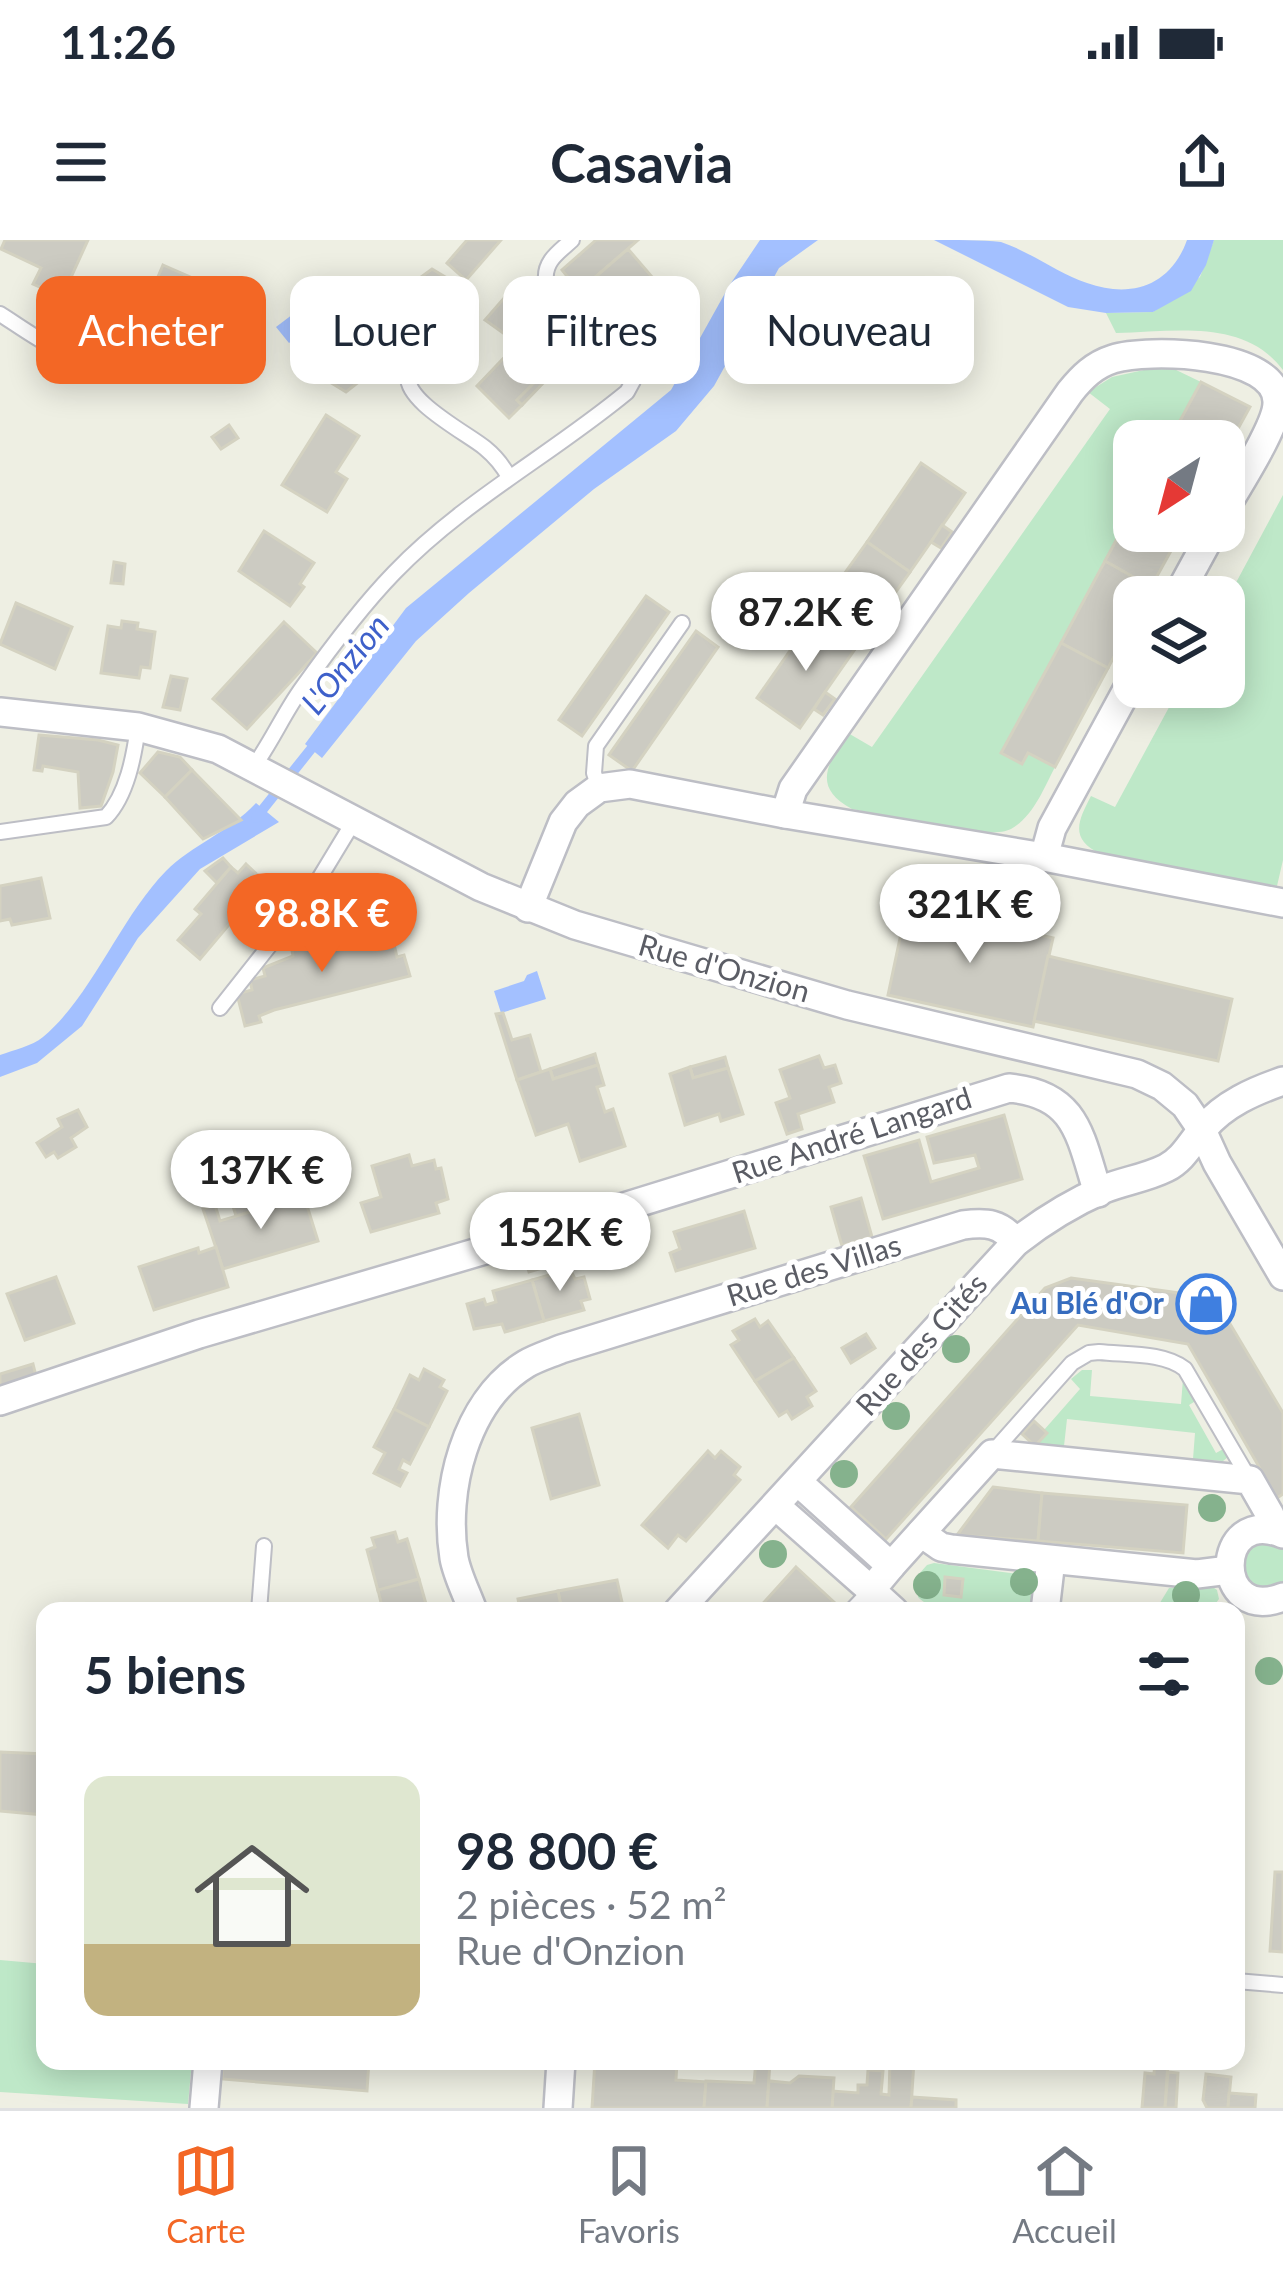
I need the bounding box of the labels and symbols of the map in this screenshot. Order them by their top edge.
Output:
north arrow [1113,420,1245,552]
pin: 87.2K € [695,572,917,674]
water label: L'Onzion [292,605,397,721]
pin: 321K € [872,864,1068,966]
pin: 98.8K € [211,873,433,975]
street label: Rue d'Onzion [635,925,814,1009]
street label: Rue André Langard [727,1078,976,1190]
pin: 137K € [163,1130,359,1232]
pin: 152K € [462,1192,658,1294]
street label: Rue des Villas [722,1226,905,1313]
street label: Rue des Cités [847,1265,994,1422]
shop icon: Au Blé d'Or [1175,1273,1237,1335]
place label: Au Blé d'Or [1009,1284,1165,1320]

